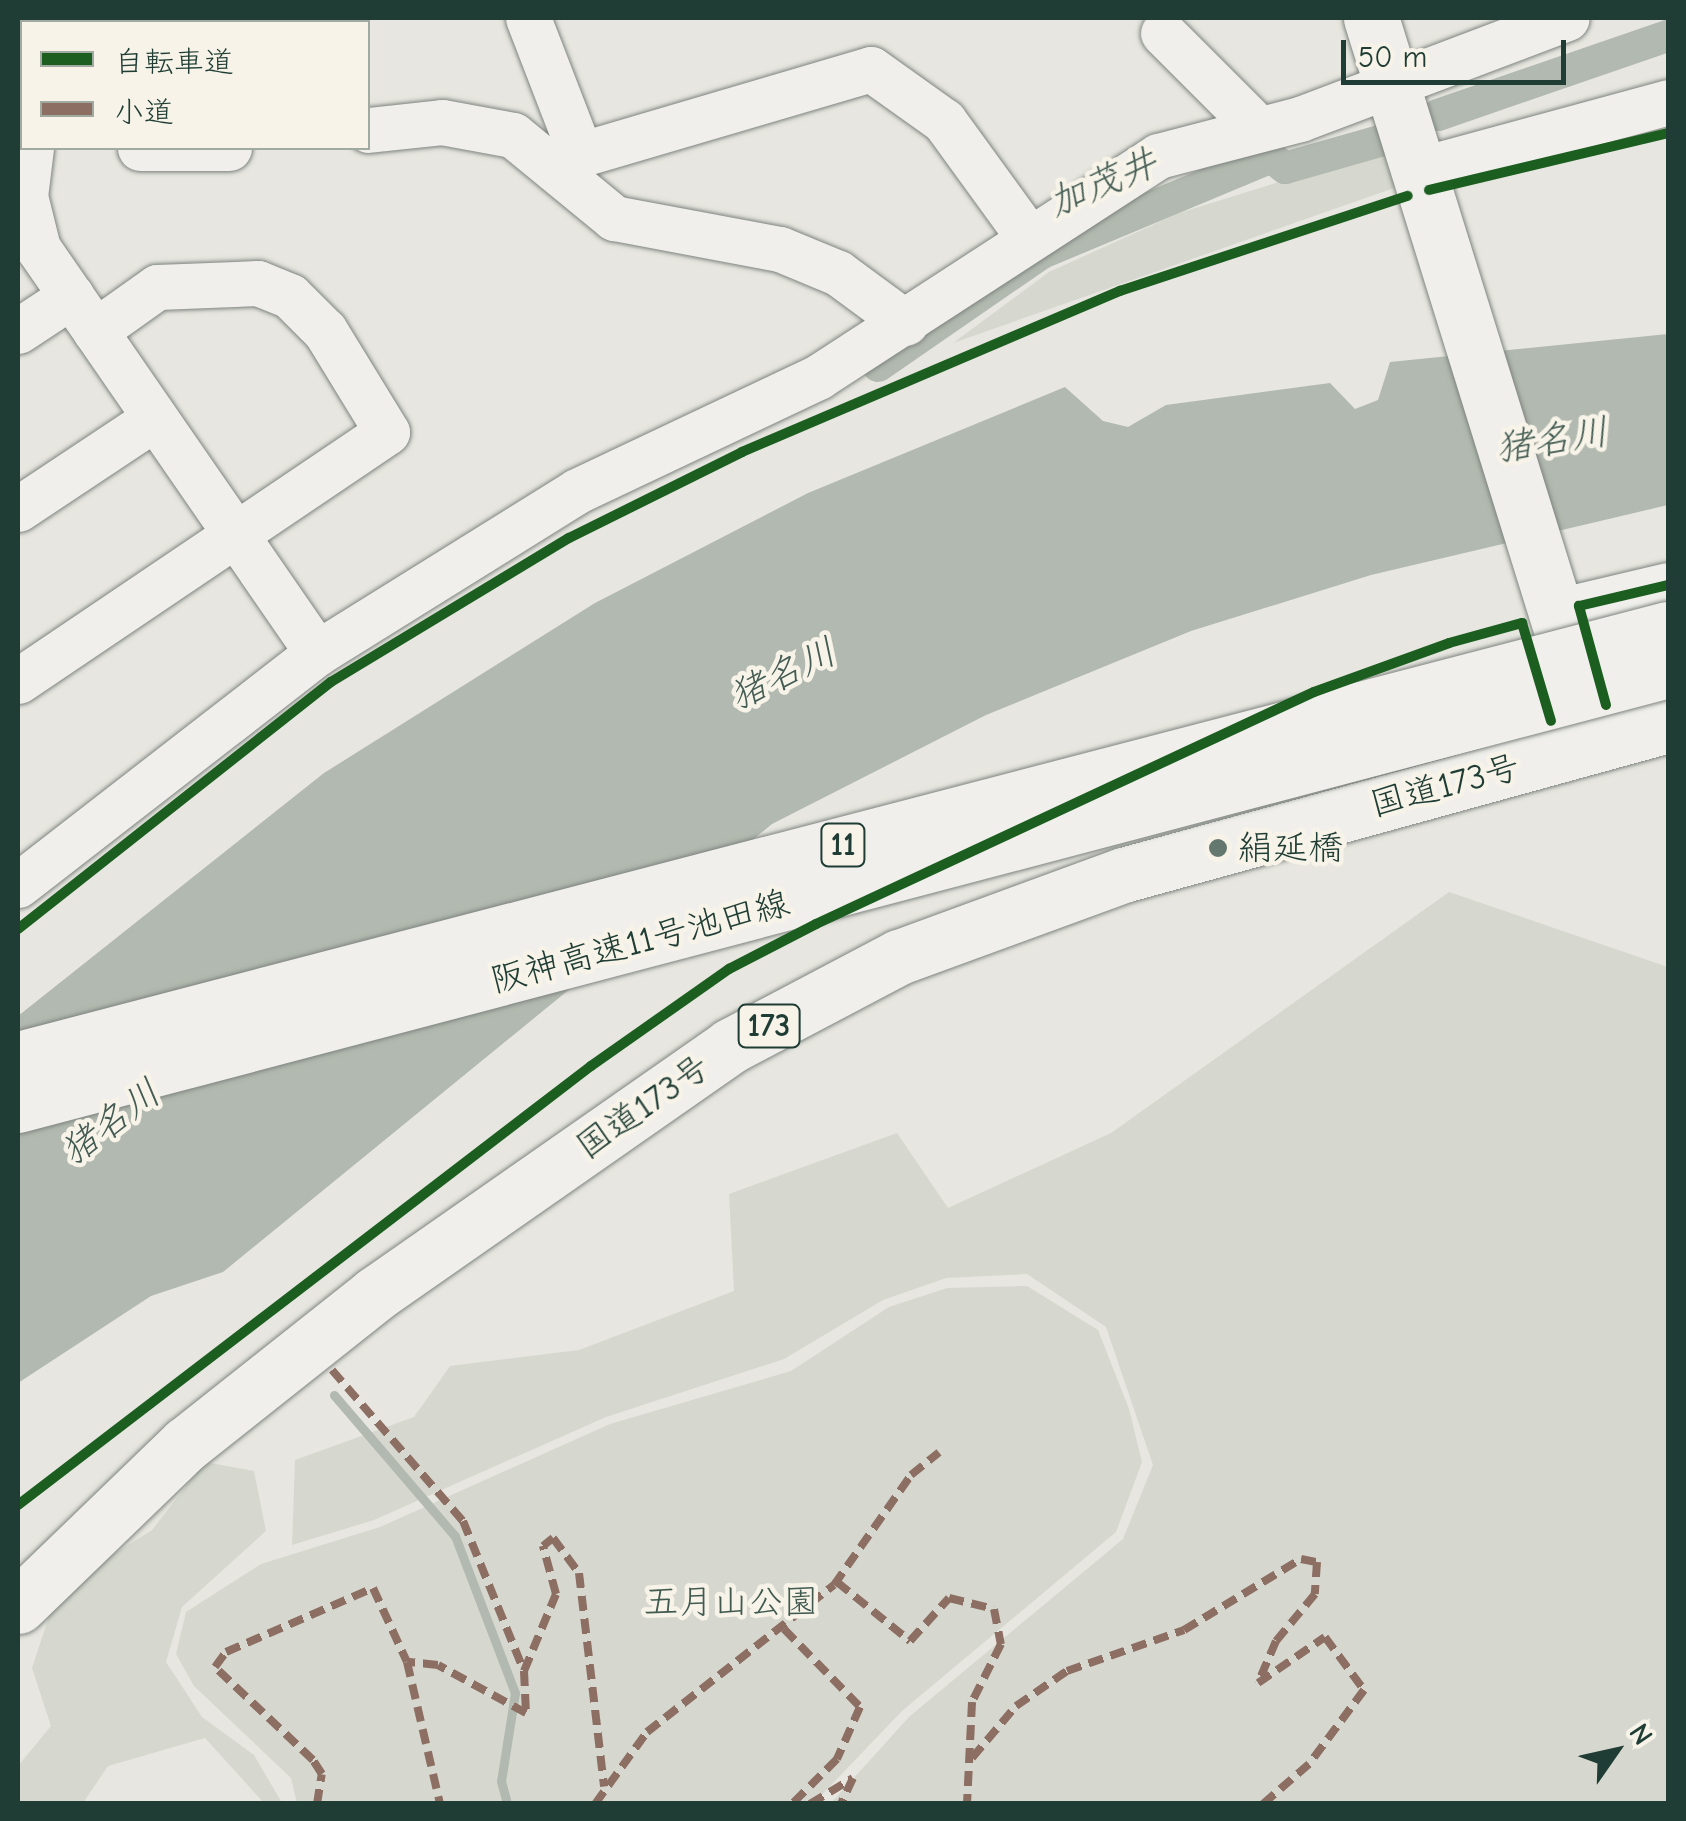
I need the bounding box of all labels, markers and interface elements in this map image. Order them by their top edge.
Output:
legend [20,20,370,150]
scale bar [1346,20,1571,82]
text: 50 m [1358,40,1427,75]
text: 自転車道 [114,45,234,80]
text: 小道 [114,95,174,130]
water label: 加茂井 [1042,141,1164,227]
water label: 猪名川 [1492,410,1612,472]
water label: 猪名川 [722,630,844,720]
street label: 国道173号 [1366,746,1524,826]
road number: 11 [818,818,868,872]
place label: 絹延橋 [1238,827,1343,869]
marker: 絹延橋 [1207,837,1229,859]
street label: 阪神高速11号池田線 [486,882,794,1002]
road number: 173 [736,999,802,1053]
street label: 国道173号 [568,1046,718,1168]
water label: 猪名川 [52,1070,170,1176]
park label: 五月山公園 [644,1581,818,1623]
north arrow [1566,1701,1666,1801]
text: N [1622,1718,1659,1751]

